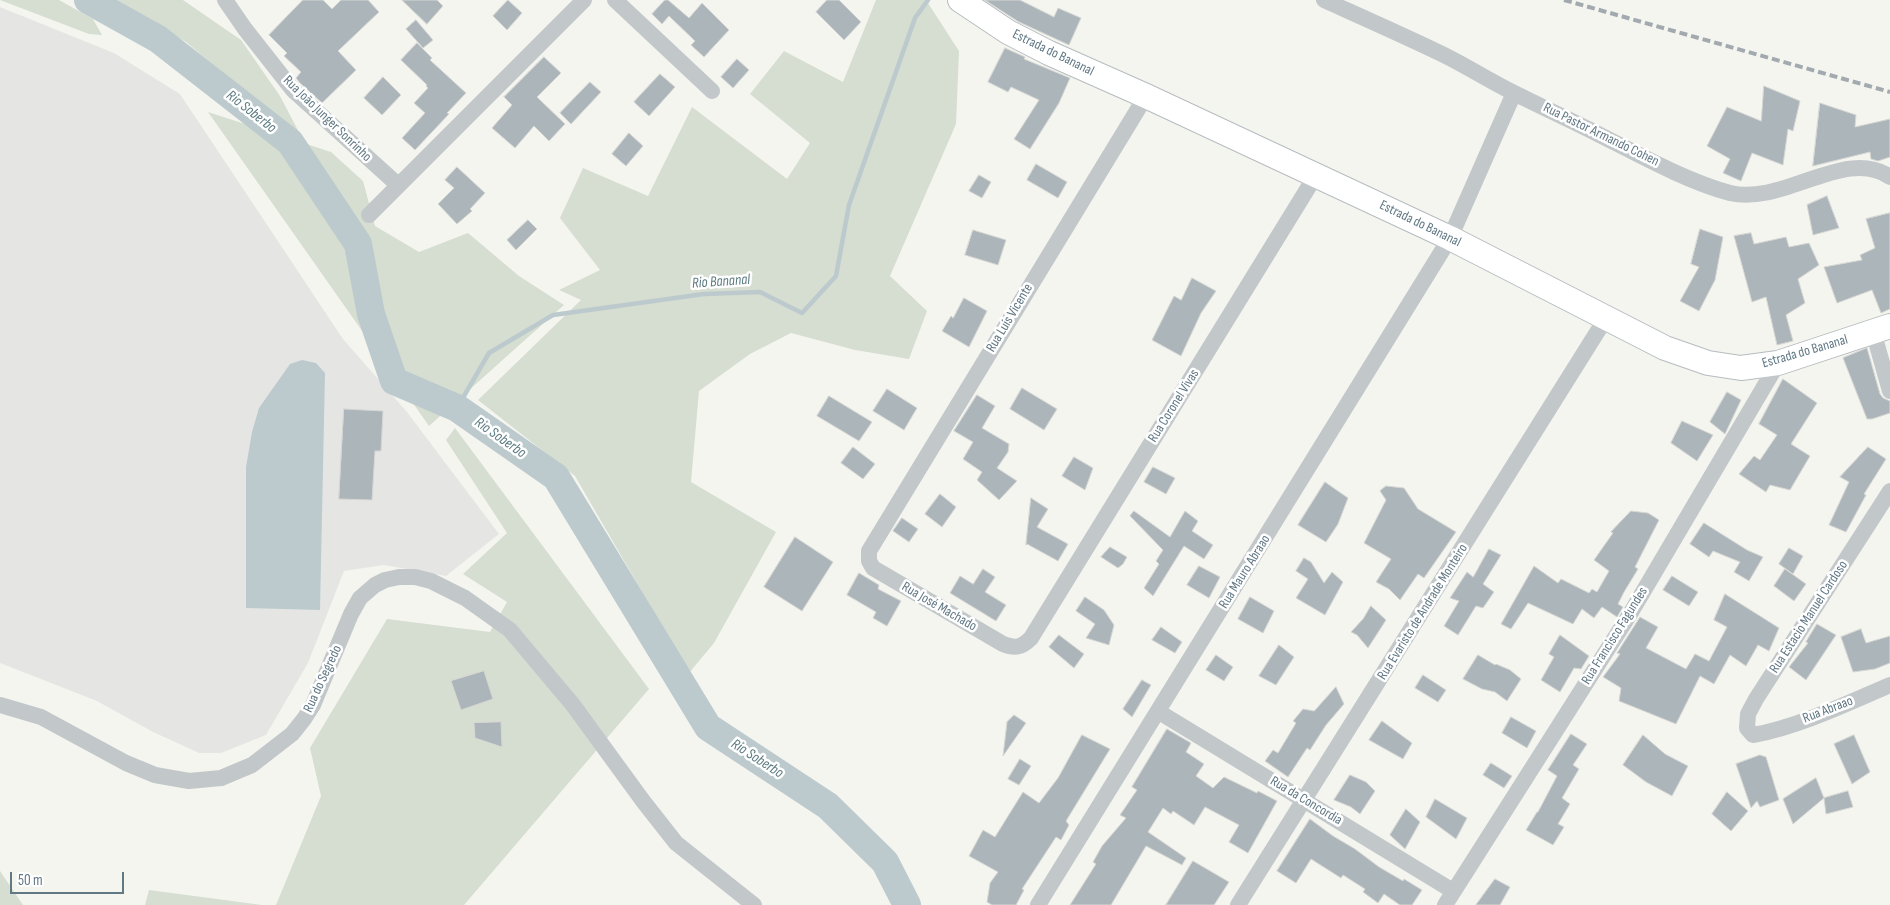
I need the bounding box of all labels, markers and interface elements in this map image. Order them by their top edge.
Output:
street label: Estrada do Bananal [1009,26,1097,80]
street label: Rua João Junger Sonrinho [279,73,375,165]
water label: Rio Soberbo [222,87,280,137]
street label: Rua Pastor Armando Cohen [1540,100,1662,170]
street label: Estrada do Bananal [1376,197,1464,251]
water label: Rio Bananal [691,271,751,293]
street label: Rua Luís Vicente [983,281,1037,355]
street label: Estrada do Bananal [1760,332,1850,372]
street label: Rua Coronel Vivas [1145,366,1203,446]
water label: Rio Soberbo [471,414,529,462]
street label: Rua Mauro Abraao [1216,532,1274,612]
street label: Rua Evaristo de Andrade Monteiro [1374,541,1472,683]
street label: Rua Estacio Manuel Cardoso [1766,558,1852,676]
street label: Rua José Machado [898,579,980,635]
street label: Rua Francisco Fagundes [1578,584,1652,688]
street label: Rua do Segredo [300,643,346,715]
street label: Rua Abraao [1801,693,1855,727]
water label: Rio Soberbo [728,735,786,783]
street label: Rua da Concordia [1267,773,1345,829]
scale bar [12,862,126,894]
text: 50 m [18,871,43,890]

